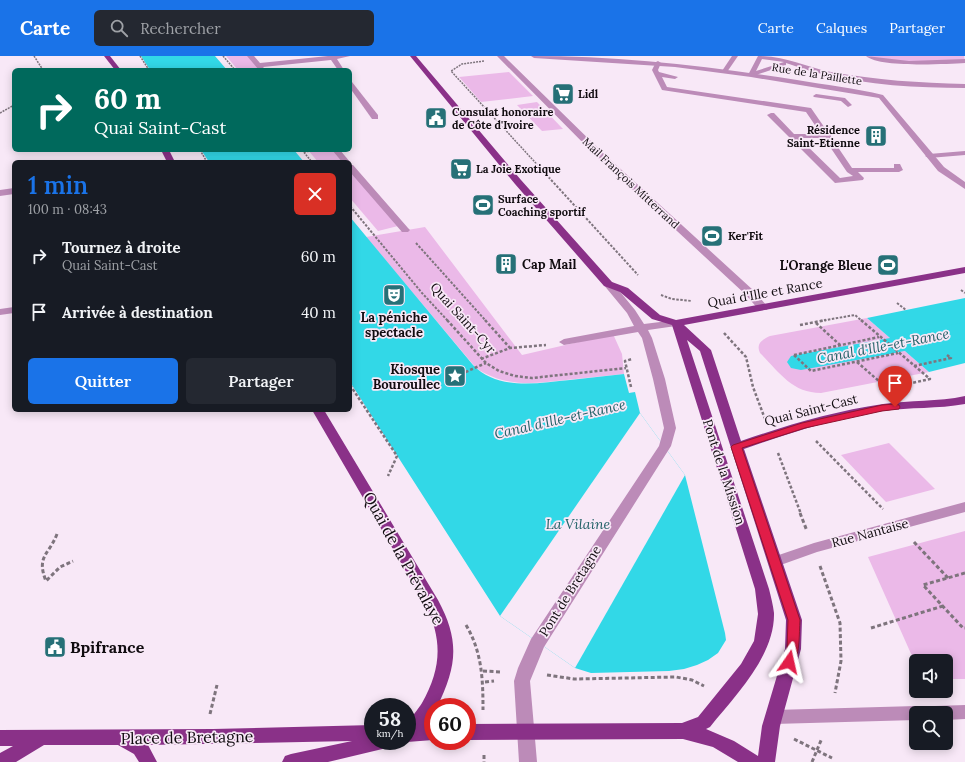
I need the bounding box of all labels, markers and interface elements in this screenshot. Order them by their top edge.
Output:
search box [94,10,374,46]
text: Carte [20,16,70,40]
icon: search [108,17,130,39]
text: Rechercher [140,19,221,38]
text: Carte [758,19,794,37]
text: Calques [816,19,867,37]
text: Partager [889,19,945,37]
street label: Rue de la Paillette [771,60,863,88]
text: 60 m [94,81,161,117]
supermarket icon: Lidl [550,81,576,107]
icon: right [28,84,80,136]
place label: Lidl [578,87,599,101]
public building icon: Consulat honoraire de Côte d'Ivoire [423,105,449,131]
place label: Consulat honoraire de Côte d'Ivoire [452,105,554,132]
text: Quai Saint-Cast [94,116,226,139]
place label: Résidence Saint-Etienne [787,123,860,150]
building icon: Résidence Saint-Etienne [863,123,889,149]
street label: Mail François Mitterrand [580,134,683,232]
supermarket icon: La Joie Exotique [448,156,474,182]
place label: La Joie Exotique [476,162,561,176]
text: 1 min [28,170,88,201]
button: close [294,173,336,215]
sports icon: Surface Coaching sportif [470,192,496,218]
place label: Surface Coaching sportif [498,192,586,219]
text: 100 m · 08:43 [28,201,107,218]
sports icon: Ker'Fit [699,223,725,249]
place label: Ker'Fit [728,229,764,243]
text: Tournez à droite [62,238,181,257]
icon: right [28,245,50,267]
text: 60 m [301,247,336,266]
building icon: Cap Mail [493,251,519,277]
sports icon: L'Orange Bleue [875,252,901,278]
place label: Cap Mail [522,256,577,273]
text: Quai Saint-Cast [62,257,158,274]
place label: L'Orange Bleue [779,257,872,274]
street label: Quai d'Ille et Rance [706,275,824,311]
street label: Quai Saint-Cyr [426,279,500,358]
theatre icon: La péniche spectacle [381,282,407,308]
icon: arrive [28,301,50,323]
text: Arrivée à destination [62,303,213,322]
text: 40 m [301,303,336,322]
place label: La péniche spectacle [360,309,428,341]
water label: Canal d'Ille-et-Rance [815,324,951,368]
button: Quitter [28,358,178,404]
button: Partager [186,358,336,404]
place label: Kiosque Bouroullec [373,361,440,393]
place icon: Kiosque Bouroullec [442,363,468,389]
pin [878,366,912,407]
icon: arrive [884,372,906,394]
street label: Quai Saint-Cast [763,390,859,430]
water label: Canal d'Ille-et-Rance [493,395,628,443]
street label: Pont de la Mission [699,417,749,527]
street label: Quai de la Prévalaye [359,488,449,628]
water label: La Vilaine [546,515,611,533]
street label: Rue Nantaise [830,515,910,551]
street label: Pont de Bretagne [535,542,605,640]
public building icon: Bpifrance [42,634,68,660]
place label: Bpifrance [70,637,145,657]
position arrow [768,641,810,683]
map controls [909,654,953,750]
button: sound [909,654,953,698]
speed limit sign: 60 [424,698,476,750]
text: 58 [379,706,401,731]
button: search [909,706,953,750]
street label: Place de Bretagne [120,726,254,748]
text: km/h [376,727,404,740]

